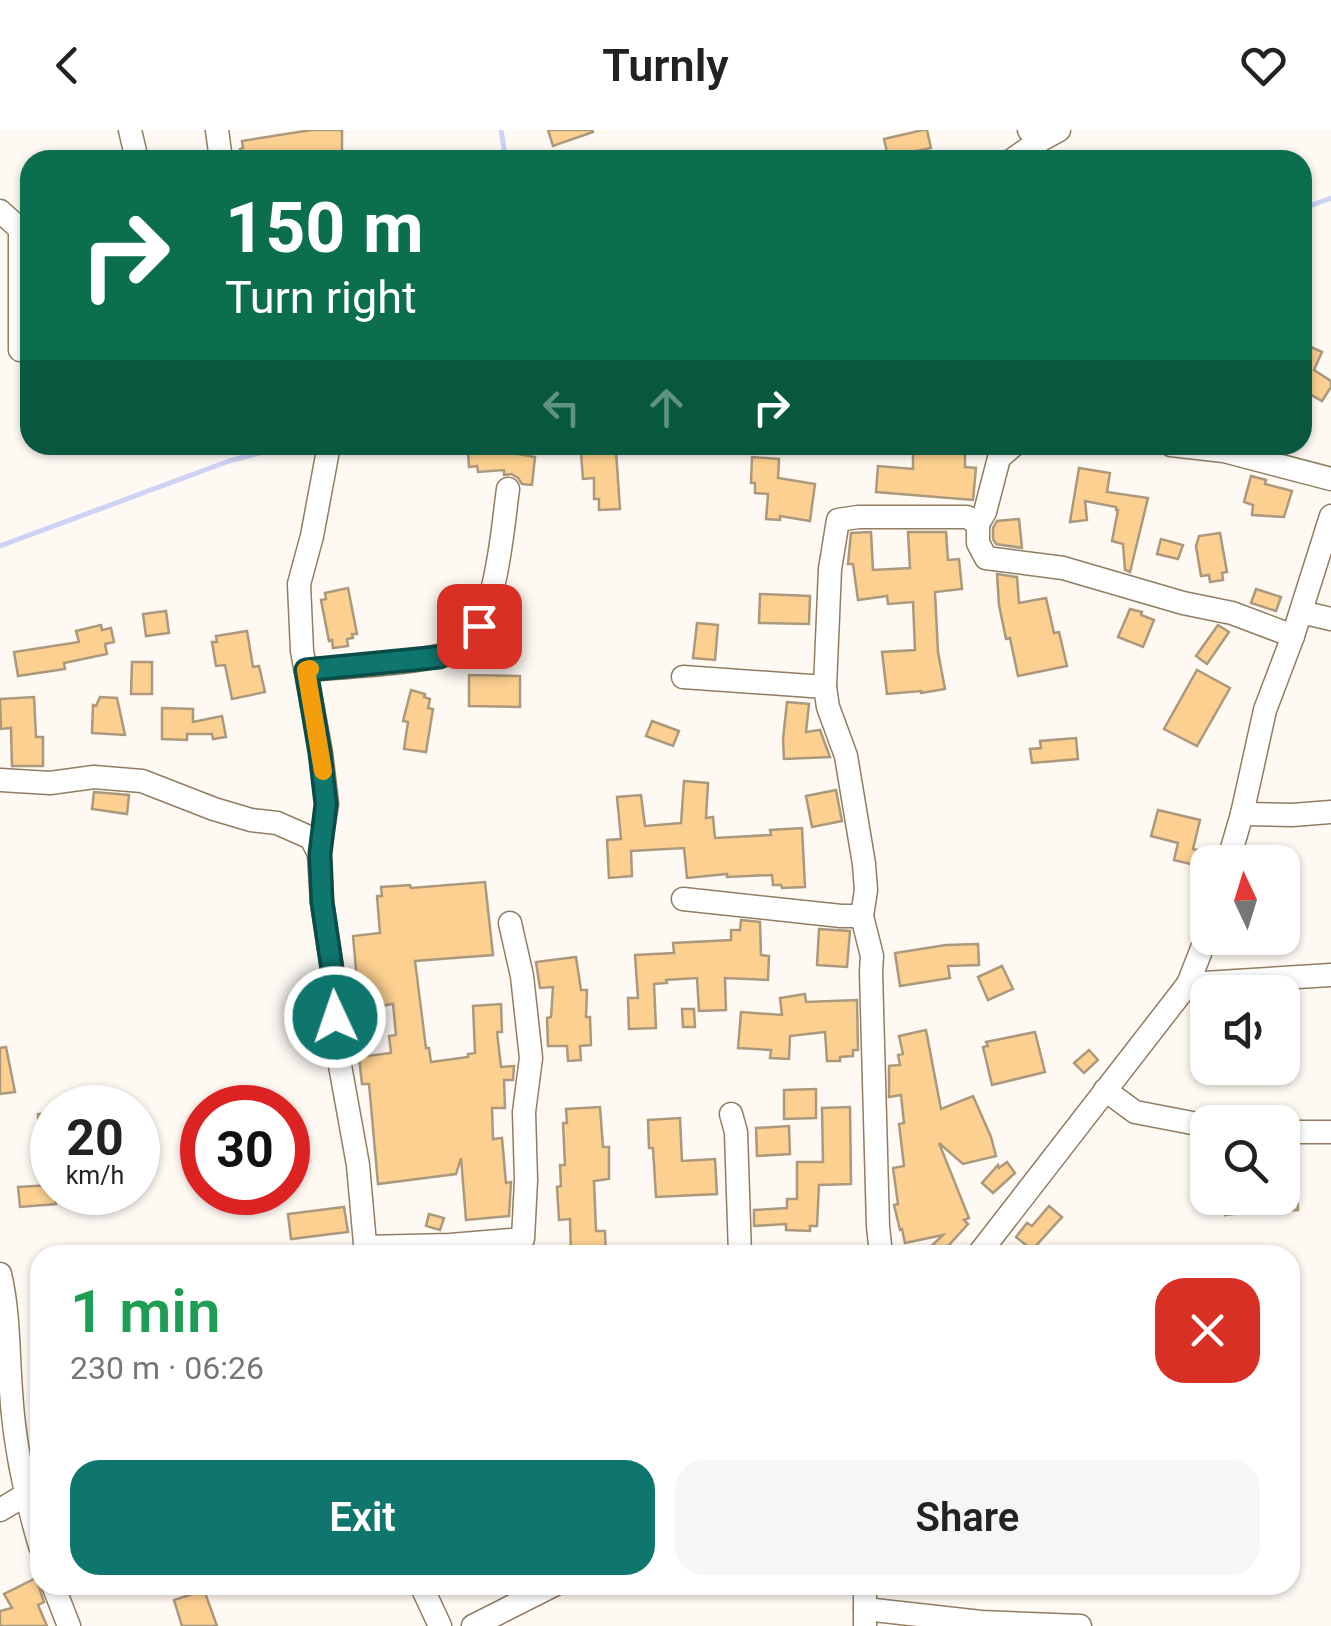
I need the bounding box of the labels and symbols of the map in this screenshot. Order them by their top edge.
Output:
pin [437,584,522,669]
north arrow [1190,845,1300,955]
position arrow [283,965,387,1069]
speed limit sign: 30 [180,1085,310,1215]

